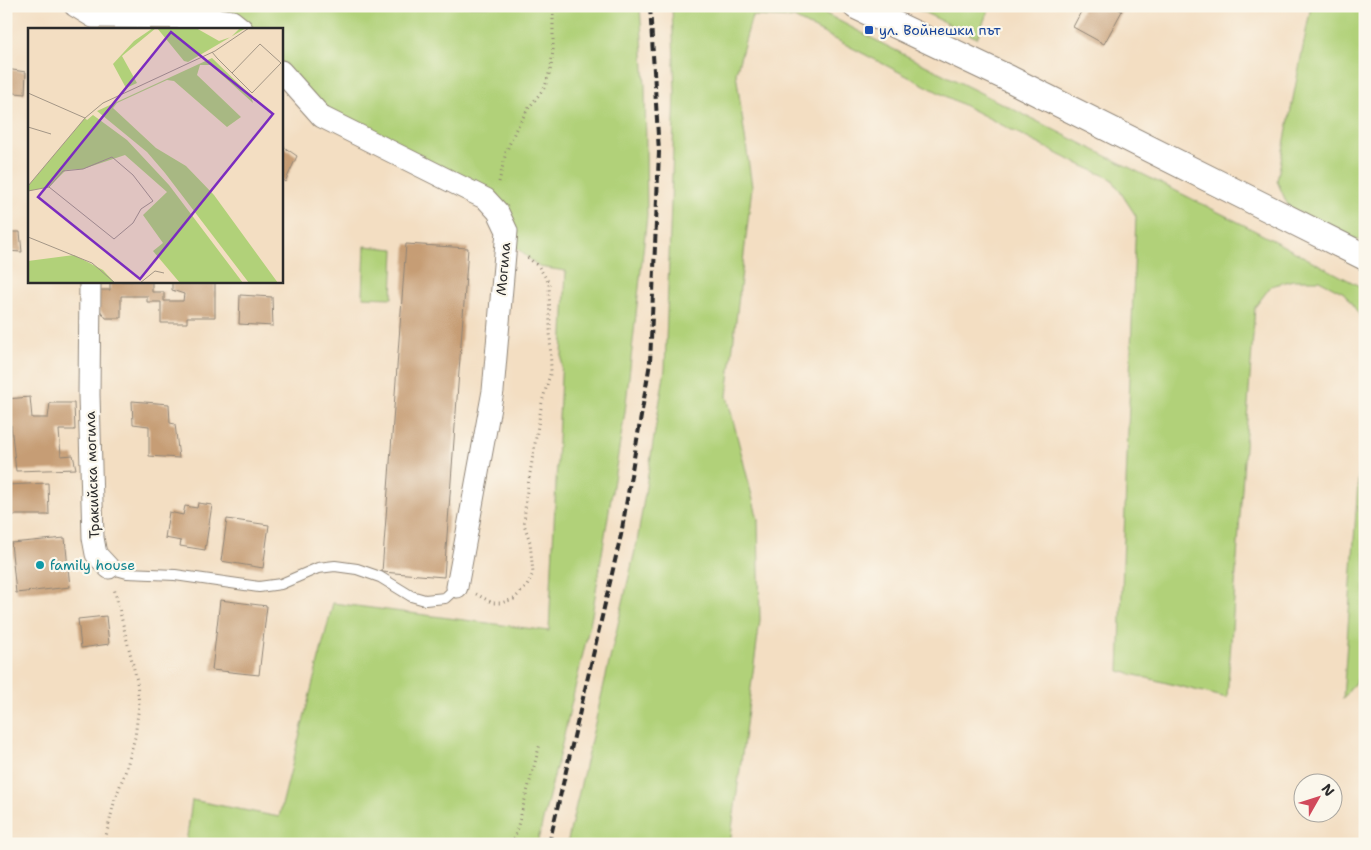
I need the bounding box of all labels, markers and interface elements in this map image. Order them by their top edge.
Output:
place label: ул. Войнешки път [879,21,1001,39]
marker: ул. Войнешки път [863,24,875,36]
inset map [28,28,282,282]
street label: Могила [492,241,514,296]
street label: Тракийска могила [81,411,103,539]
place label: family house [50,556,135,574]
marker: family house [34,559,46,571]
north arrow [1294,772,1344,822]
text: N [1318,780,1339,800]

